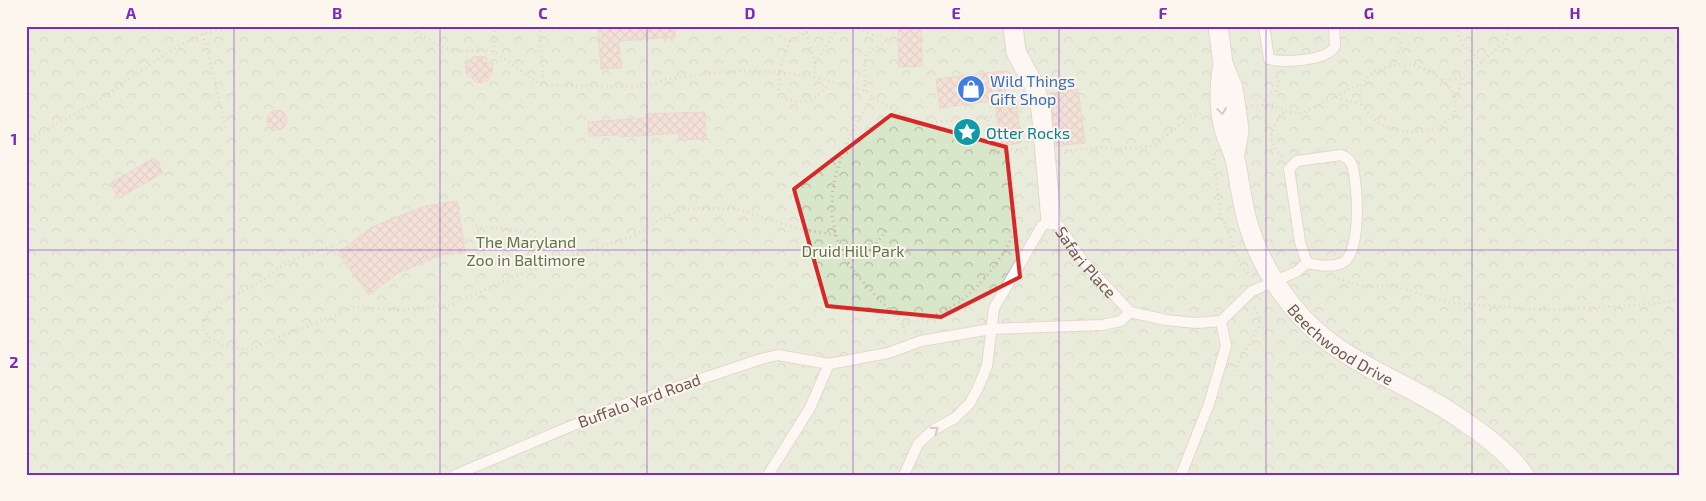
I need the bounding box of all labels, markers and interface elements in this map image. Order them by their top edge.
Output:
text: A [126,3,137,22]
text: B [332,3,342,22]
text: C [538,3,548,22]
text: D [745,3,756,22]
text: E [951,3,961,22]
text: F [1159,3,1168,22]
text: G [1364,3,1374,22]
text: H [1569,3,1581,22]
place label: Wild Things Gift Shop [990,71,1075,108]
shop icon: Wild Things Gift Shop [956,74,986,104]
one-way arrow [1216,106,1226,115]
place icon: Otter Rocks [952,117,982,147]
place label: Otter Rocks [986,123,1070,142]
text: 1 [11,129,17,148]
street label: Safari Place [1053,222,1121,301]
park label: The Maryland Zoo in Baltimore [467,232,585,269]
park label: Druid Hill Park [802,241,904,260]
street label: Beechwood Drive [1284,299,1397,388]
text: 2 [9,352,19,371]
street label: Buffalo Yard Road [575,369,703,431]
one-way arrow [929,427,938,436]

